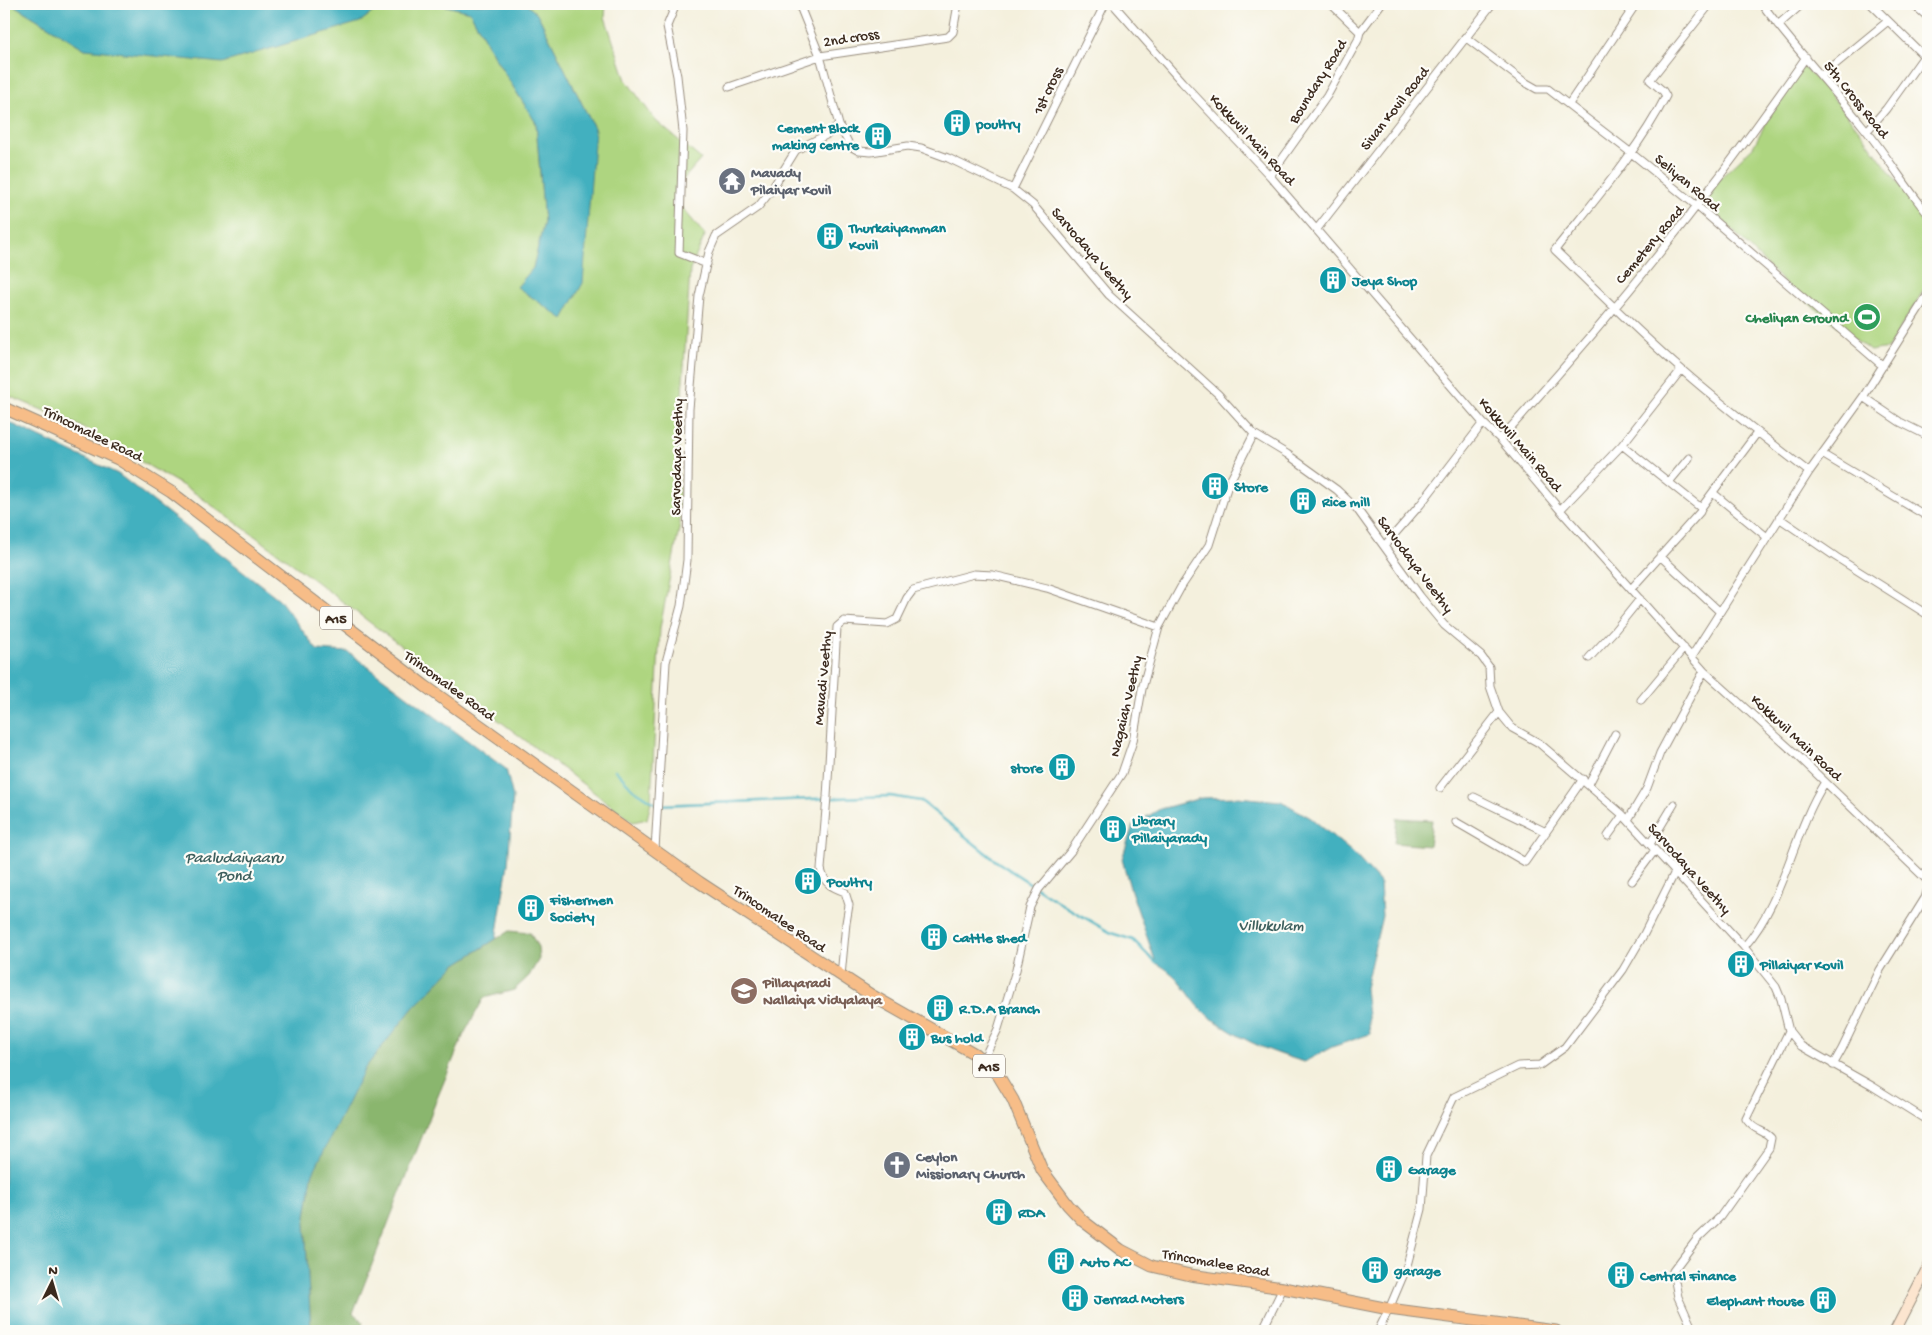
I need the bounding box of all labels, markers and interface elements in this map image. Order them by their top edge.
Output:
street label: 2nd cross [822,26,881,52]
street label: Boundary Road [1285,36,1352,128]
street label: 5th Cross Road [1819,58,1893,143]
street label: Sivan Kovil Road [1357,63,1435,155]
street label: 1st cross [1029,64,1068,118]
street label: Kokkuvil Main Road [1205,91,1299,191]
building icon: poultry [942,108,972,138]
place label: poultry [975,116,1021,134]
place label: Cement Block making centre [772,120,861,155]
building icon: Cement Block making centre [863,121,893,151]
street label: Seliyan Road [1650,151,1724,217]
place label: Mavady Pilaiyar Kovil [750,165,832,200]
temple icon: Mavady Pilaiyar Kovil [717,166,747,196]
street label: Cemetery Road [1612,201,1689,288]
street label: Sarvodaya Veethy [1046,204,1137,305]
place label: Thurkaiyamman Kovil [848,220,947,255]
building icon: Thurkaiyamman Kovil [815,221,845,251]
building icon: Jeya Shop [1318,265,1348,295]
place label: Jeya Shop [1351,273,1418,291]
sports icon: Cheliyan Ground [1852,302,1882,332]
place label: Cheliyan Ground [1745,310,1850,328]
street label: Kokkuvil Main Road [1474,395,1566,497]
street label: Sarvodaya Veethy [668,398,688,516]
street label: Trincomalee Road [39,403,146,467]
building icon: Store [1200,471,1230,501]
place label: Store [1234,479,1269,497]
building icon: Rice mill [1288,486,1318,516]
place label: Rice mill [1321,494,1371,512]
street label: Sarvodaya Veethy [1372,513,1457,618]
road number: A15 [320,606,352,630]
street label: Mavadi Veethy [811,630,837,726]
street label: Trincomalee Road [399,647,499,726]
street label: Nagaiah Veethy [1107,653,1148,759]
street label: Kokkuvil Main Road [1746,691,1846,786]
building icon: store [1047,752,1077,782]
place label: store [1011,760,1044,778]
place label: Library Pillaiyarady [1131,813,1208,848]
building icon: Library Pillaiyarady [1098,814,1128,844]
street label: Sarvodaya Veethy [1643,820,1735,919]
water label: Paaludaiyaaru Pond [185,850,285,887]
building icon: Poultry [793,866,823,896]
place label: Poultry [826,874,873,892]
street label: Trincomalee Road [728,881,830,958]
place label: Fishermen Society [549,892,614,927]
building icon: Fishermen Society [516,893,546,923]
water label: Villukulam [1238,918,1304,937]
building icon: Cattle shed [919,922,949,952]
place label: Cattle shed [952,930,1029,948]
building icon: Pillaiyar Kovil [1726,949,1756,979]
place label: Pillaiyar Kovil [1759,957,1844,975]
place label: Pillayaradi Nallaiya Vidyalaya [762,975,883,1010]
school or university icon: Pillayaradi Nallaiya Vidyalaya [729,976,759,1006]
building icon: R.D.A Branch [925,993,955,1023]
place label: R.D.A Branch [958,1001,1040,1019]
building icon: Bus hold [897,1022,927,1052]
place label: Bus hold [930,1030,985,1048]
road number: A15 [973,1054,1005,1078]
place label: Ceylon Missionary Church [915,1149,1025,1184]
church icon: Ceylon Missionary Church [882,1150,912,1180]
building icon: Garage [1374,1154,1404,1184]
place label: Garage [1408,1162,1457,1180]
building icon: RDA [984,1197,1014,1227]
place label: RDA [1017,1205,1046,1223]
building icon: Auto AC [1046,1246,1076,1276]
street label: Trincomalee Road [1160,1246,1272,1282]
place label: Auto AC [1079,1254,1132,1272]
building icon: garage [1360,1255,1390,1285]
north arrow [28,1258,78,1308]
building icon: Central Finance [1606,1260,1636,1290]
text: N [48,1263,58,1280]
place label: garage [1393,1263,1442,1281]
place label: Central Finance [1639,1268,1737,1286]
building icon: Jerrad Moters [1060,1283,1090,1313]
building icon: Elephant House [1808,1285,1838,1315]
place label: Jerrad Moters [1093,1291,1185,1309]
place label: Elephant House [1706,1293,1805,1311]

